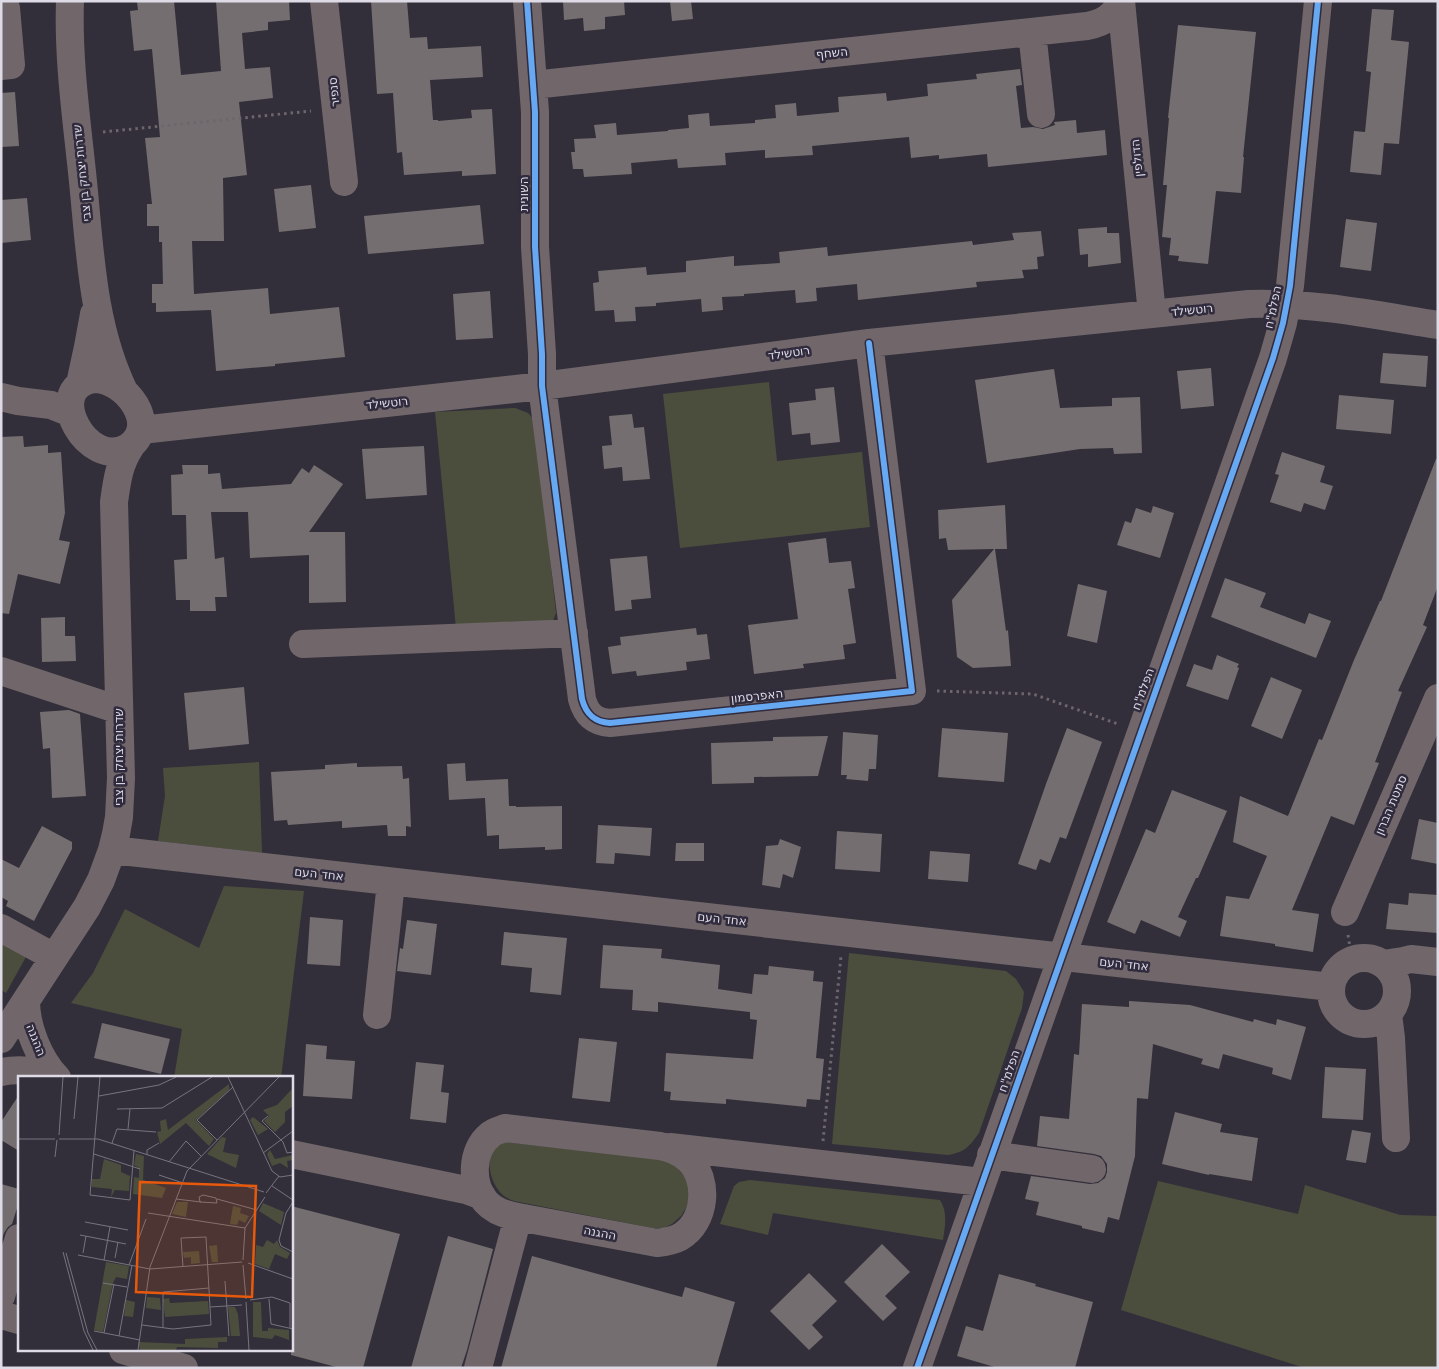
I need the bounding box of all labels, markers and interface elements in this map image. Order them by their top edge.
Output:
street label: השחף [815,44,849,62]
street label: סנפיר [325,76,343,107]
street label: שדרות יצחק בן צבי [70,124,94,222]
street label: הדולפין [1128,138,1146,178]
street label: השונית [517,177,531,212]
street label: הפלמ"ח [1262,284,1284,330]
street label: רוטשילד [1170,301,1214,319]
street label: רוטשילד [767,343,811,363]
street label: רוטשילד [365,394,409,412]
street label: הפלמ"ח [1129,666,1157,712]
street label: האפרסמון [730,686,784,706]
street label: שדרות יצחק בן צבי [112,708,126,806]
street label: סמטת הברון [1372,773,1410,837]
street label: אחד העם [294,864,344,884]
street label: אחד העם [697,909,747,929]
street label: אחד העם [1099,954,1149,974]
street label: ההגנה [23,1022,49,1058]
street label: הפלמ"ח [995,1048,1023,1094]
inset map [18,1076,292,1352]
street label: ההגנה [582,1223,618,1243]

